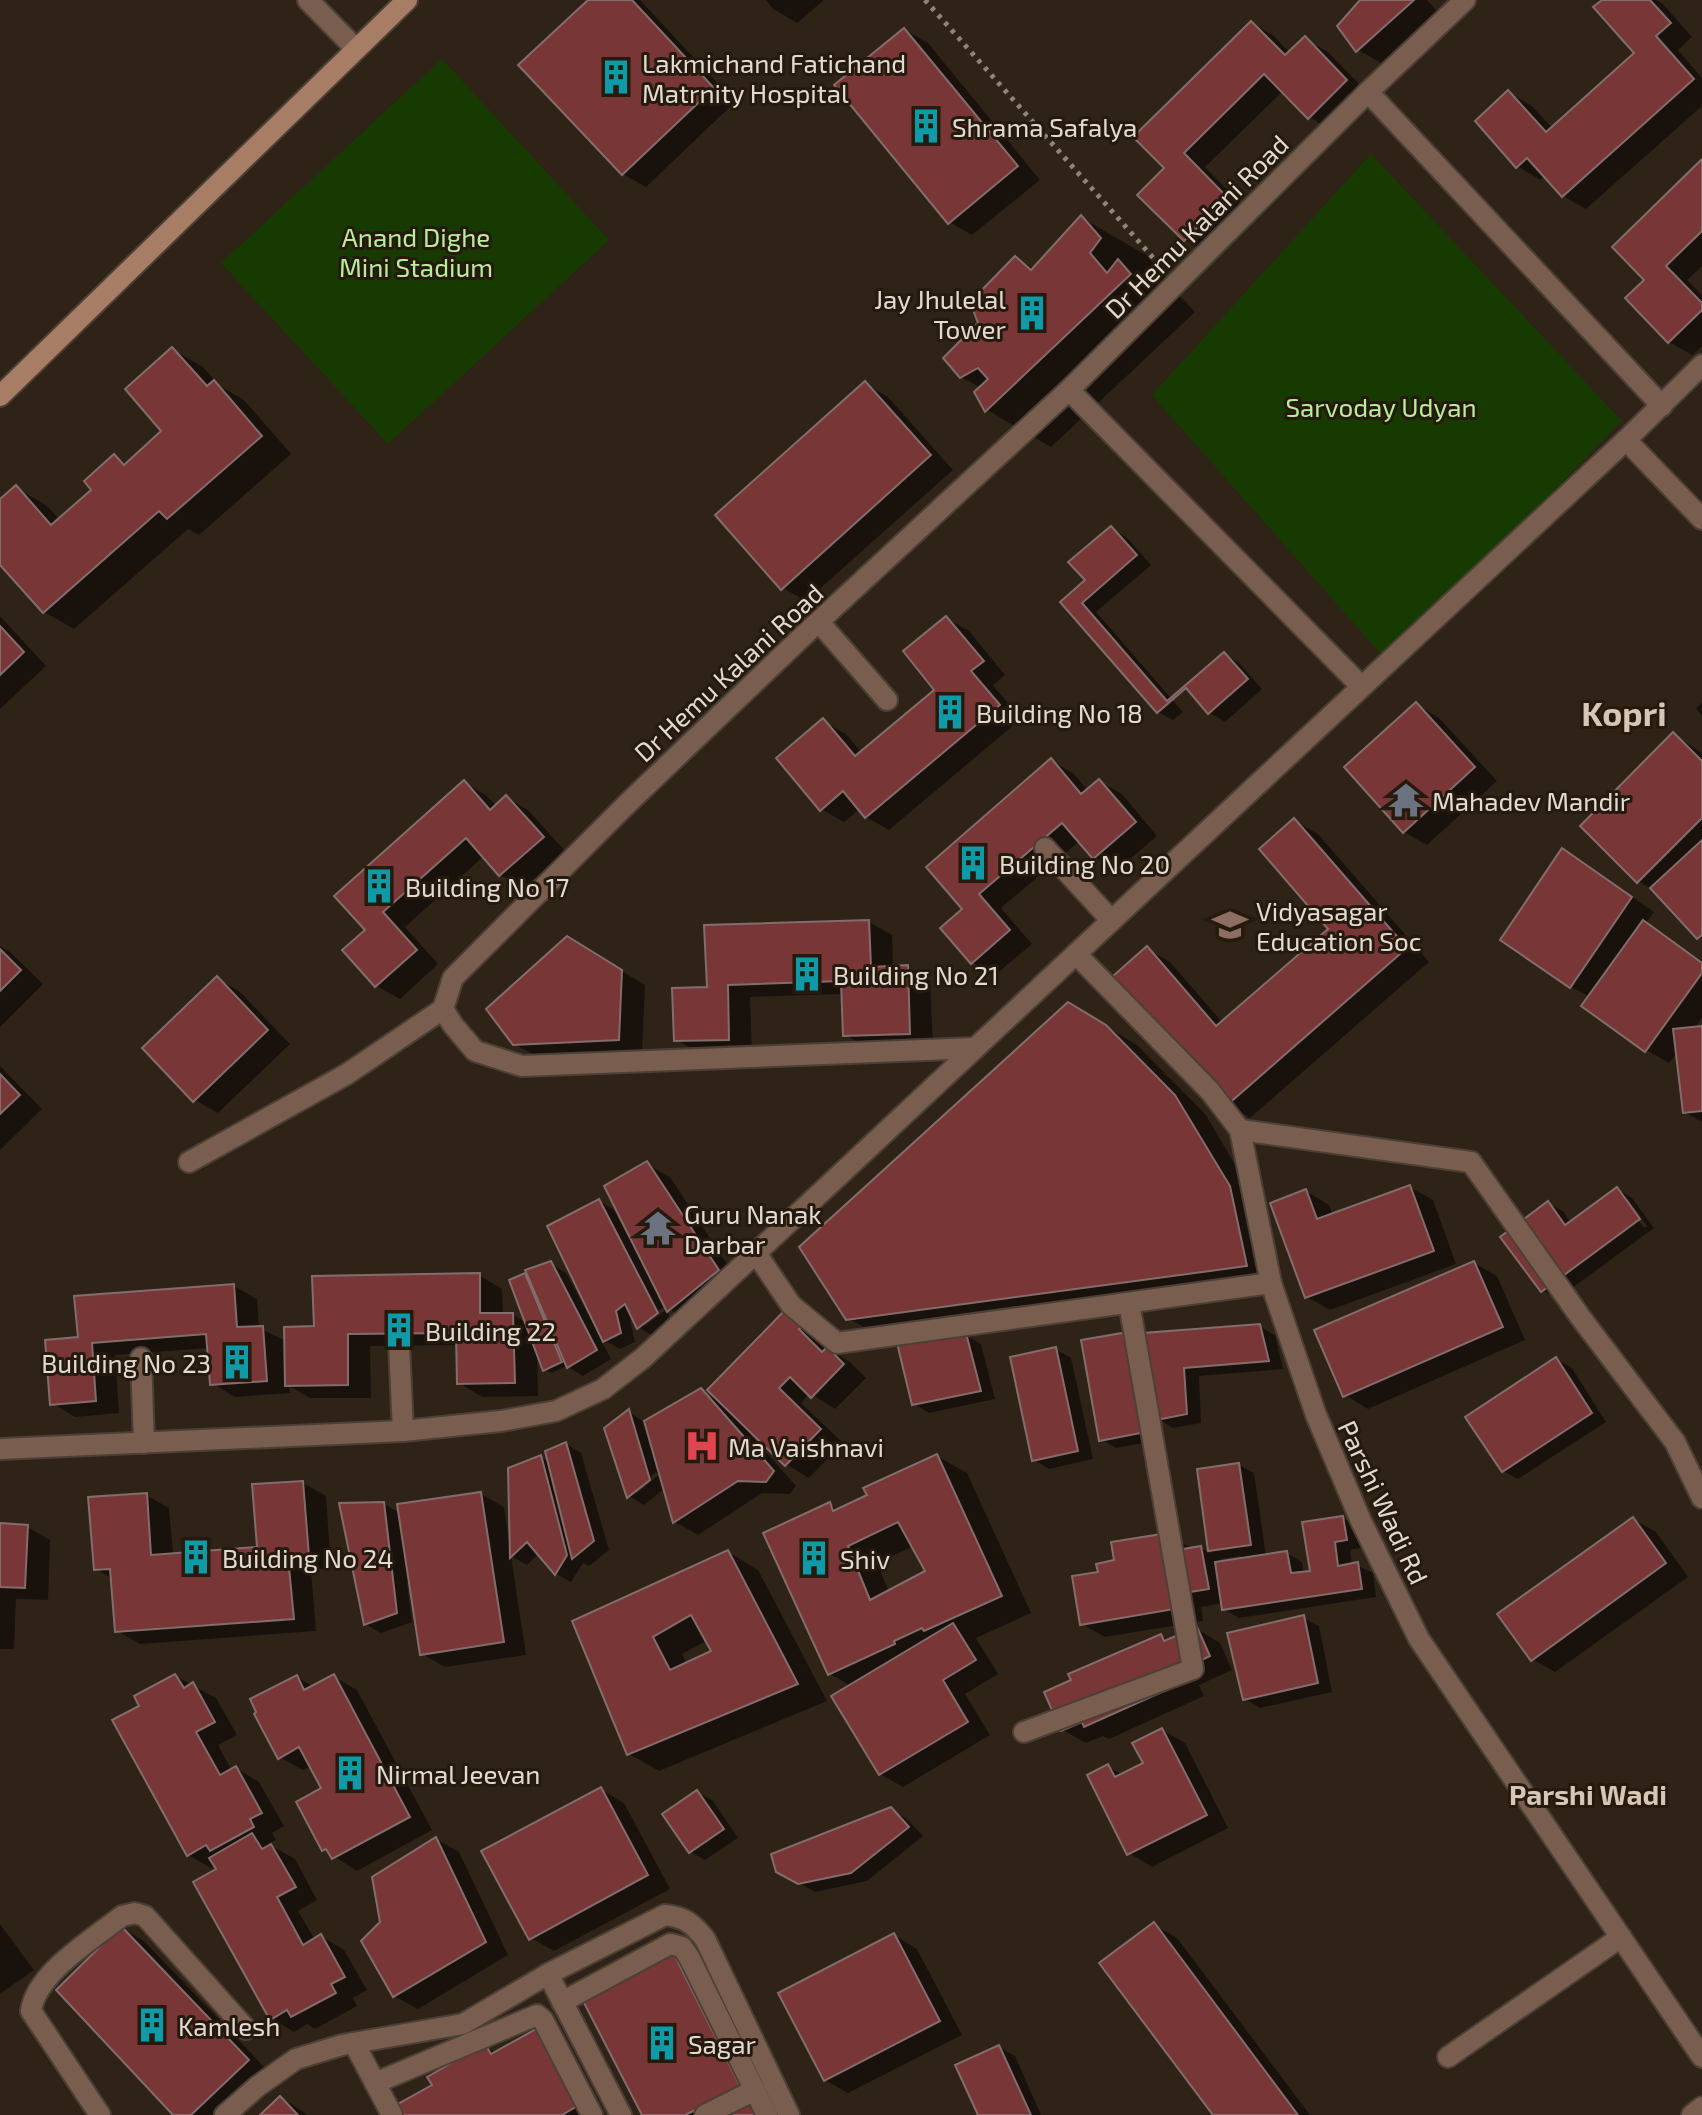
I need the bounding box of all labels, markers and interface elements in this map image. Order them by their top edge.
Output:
place label: Lakmichand Fatichand Matrnity Hospital [642,47,906,108]
building icon: Lakmichand Fatichand Matrnity Hospital [597,58,635,96]
building icon: Shrama Safalya [907,107,945,145]
place label: Shrama Safalya [952,111,1137,142]
street label: Dr Hemu Kalani Road [1098,128,1294,324]
park label: Anand Dighe Mini Stadium [339,221,493,282]
place label: Jay Jhulelal Tower [874,283,1006,344]
building icon: Jay Jhulelal Tower [1013,294,1051,332]
park label: Sarvoday Udyan [1285,391,1477,422]
street label: Dr Hemu Kalani Road [627,577,829,767]
district label: Kopri [1581,692,1667,733]
building icon: Building No 18 [931,693,969,731]
place label: Building No 18 [976,697,1143,728]
temple icon: Mahadev Mandir [1387,781,1425,819]
place label: Mahadev Mandir [1432,785,1630,816]
building icon: Building No 20 [954,844,992,882]
place label: Building No 20 [999,848,1170,879]
building icon: Building No 17 [360,867,398,905]
place label: Building No 17 [405,871,569,902]
place label: Vidyasagar Education Soc [1256,895,1421,956]
school or university icon: Vidyasagar Education Soc [1211,906,1249,944]
building icon: Building No 21 [788,955,826,993]
place label: Building No 21 [833,959,999,990]
place label: Guru Nanak Darbar [684,1198,821,1259]
temple icon: Guru Nanak Darbar [639,1209,677,1247]
building icon: Building 22 [380,1311,418,1349]
place label: Building 22 [425,1315,556,1346]
building icon: Building No 23 [218,1343,256,1381]
place label: Building No 23 [41,1347,211,1378]
street label: Parshi Wadi Rd [1333,1415,1435,1589]
hospital icon: Ma Vaishnavi [683,1427,721,1465]
place label: Ma Vaishnavi [728,1431,884,1462]
building icon: Building No 24 [177,1538,215,1576]
building icon: Shiv [795,1539,833,1577]
place label: Building No 24 [222,1542,393,1573]
place label: Shiv [840,1543,890,1574]
building icon: Nirmal Jeevan [331,1754,369,1792]
place label: Nirmal Jeevan [376,1758,540,1789]
district label: Parshi Wadi [1509,1777,1667,1811]
building icon: Kamlesh [133,2006,171,2044]
place label: Kamlesh [178,2010,280,2041]
building icon: Sagar [643,2024,681,2062]
place label: Sagar [688,2028,756,2059]

